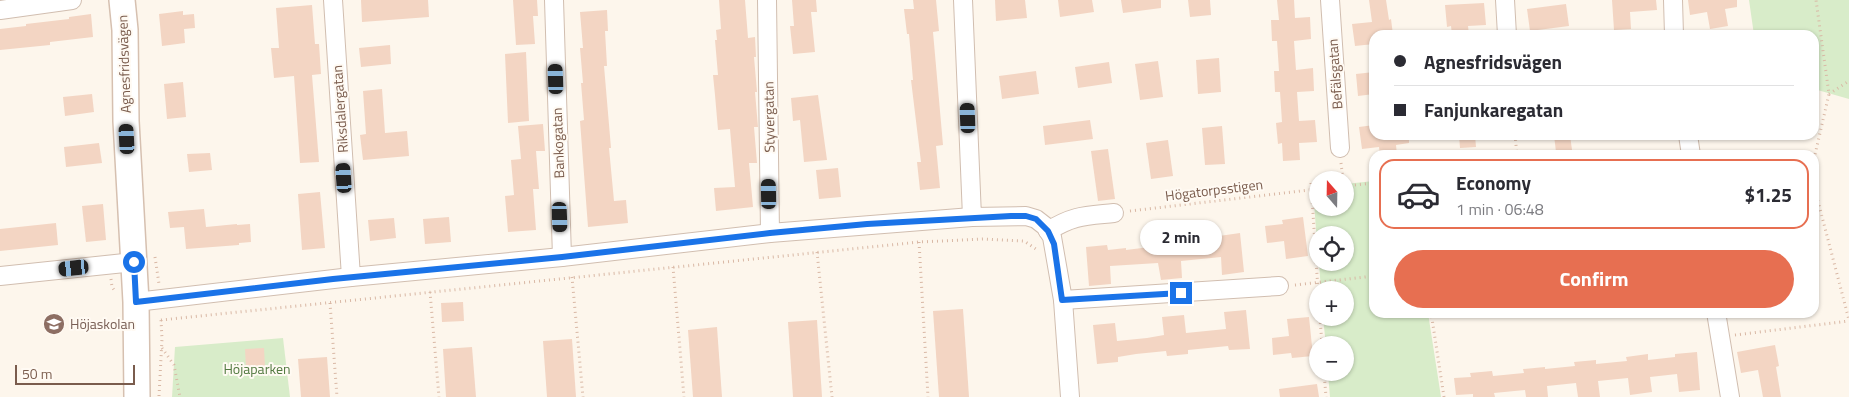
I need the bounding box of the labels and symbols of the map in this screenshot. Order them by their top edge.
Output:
street label: Agnesfridsvägen [111,15,136,114]
street label: Befälsgatan [1322,38,1347,110]
street label: Riksdalergatan [326,64,353,154]
car [547,64,564,94]
street label: Styvergatan [757,81,780,153]
car [959,103,976,133]
street label: Bankogatan [546,107,569,179]
car [118,124,135,154]
car [335,163,352,193]
north arrow [1309,171,1354,216]
street label: Högatorpsstigen [1164,173,1264,206]
car [761,179,776,209]
car [551,202,568,232]
callout: 2 min [1140,220,1222,256]
route start [123,251,145,273]
car [58,259,89,277]
route end [1170,282,1192,304]
school or university icon: Höjaskolan [42,312,66,336]
place label: Höjaskolan [70,313,135,334]
park label: Höjaparken [223,358,291,379]
scale bar [15,362,135,385]

